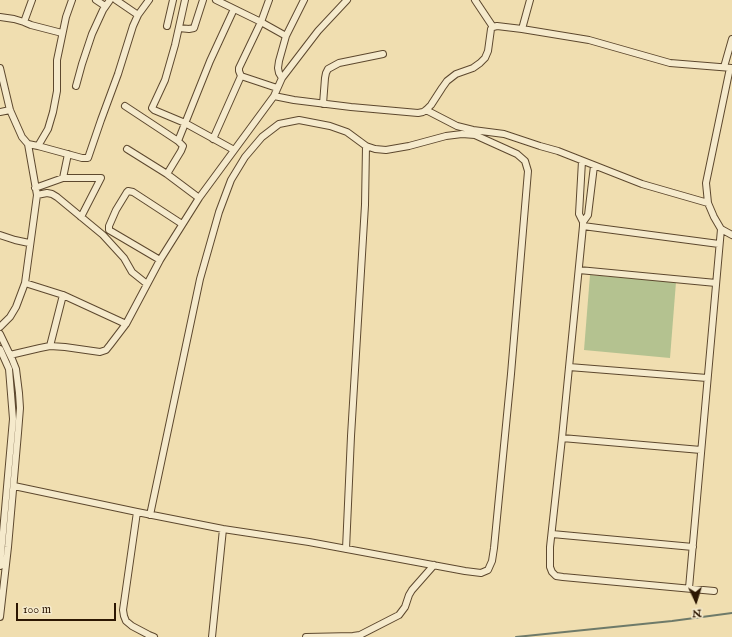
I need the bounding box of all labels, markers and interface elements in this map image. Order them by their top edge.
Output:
north arrow [676,581,716,621]
scale bar [18,595,118,621]
text: 100 m [23,602,51,617]
text: N [692,606,702,620]

